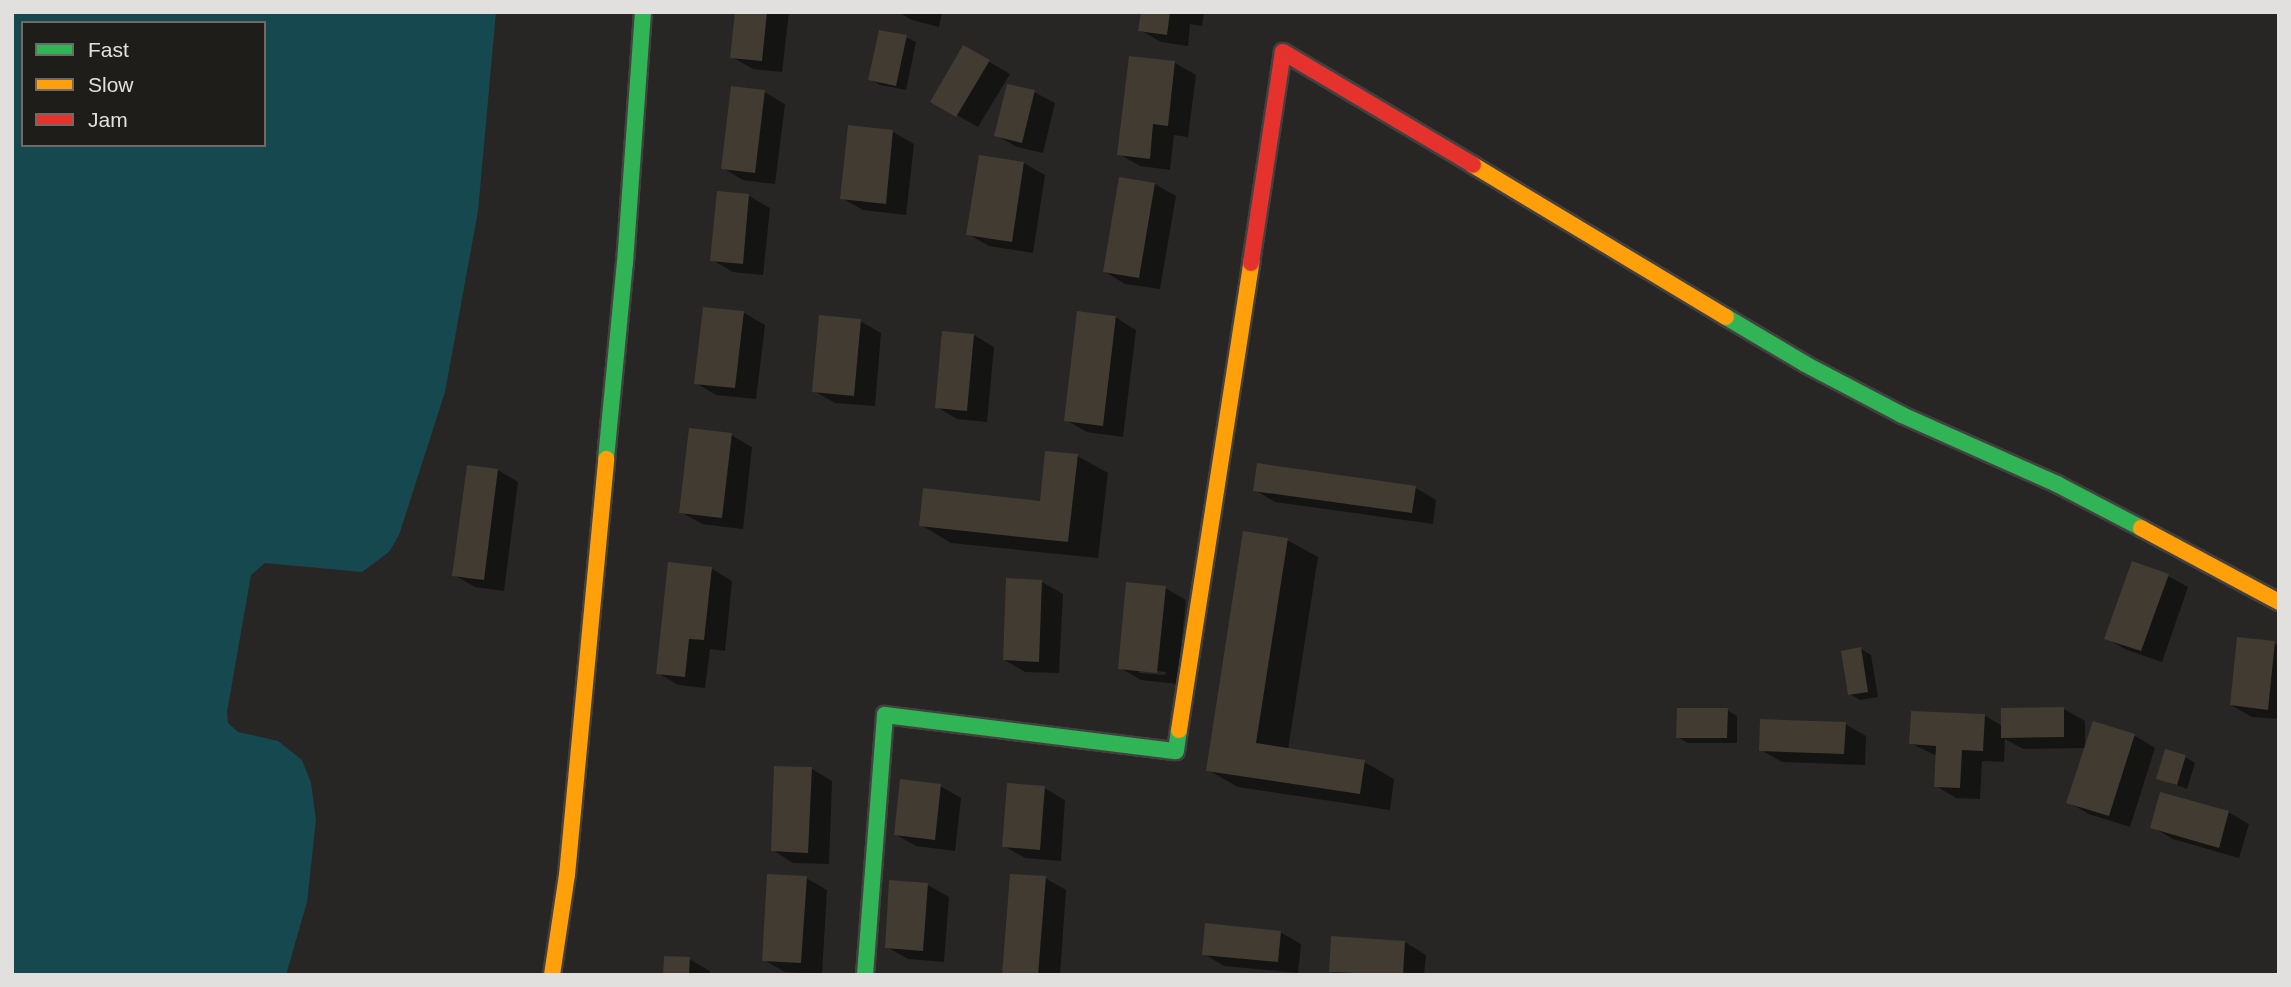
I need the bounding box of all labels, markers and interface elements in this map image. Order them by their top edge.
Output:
legend [21,21,266,147]
text: Fast [88,38,129,61]
text: Slow [88,73,134,96]
text: Jam [88,108,128,131]

